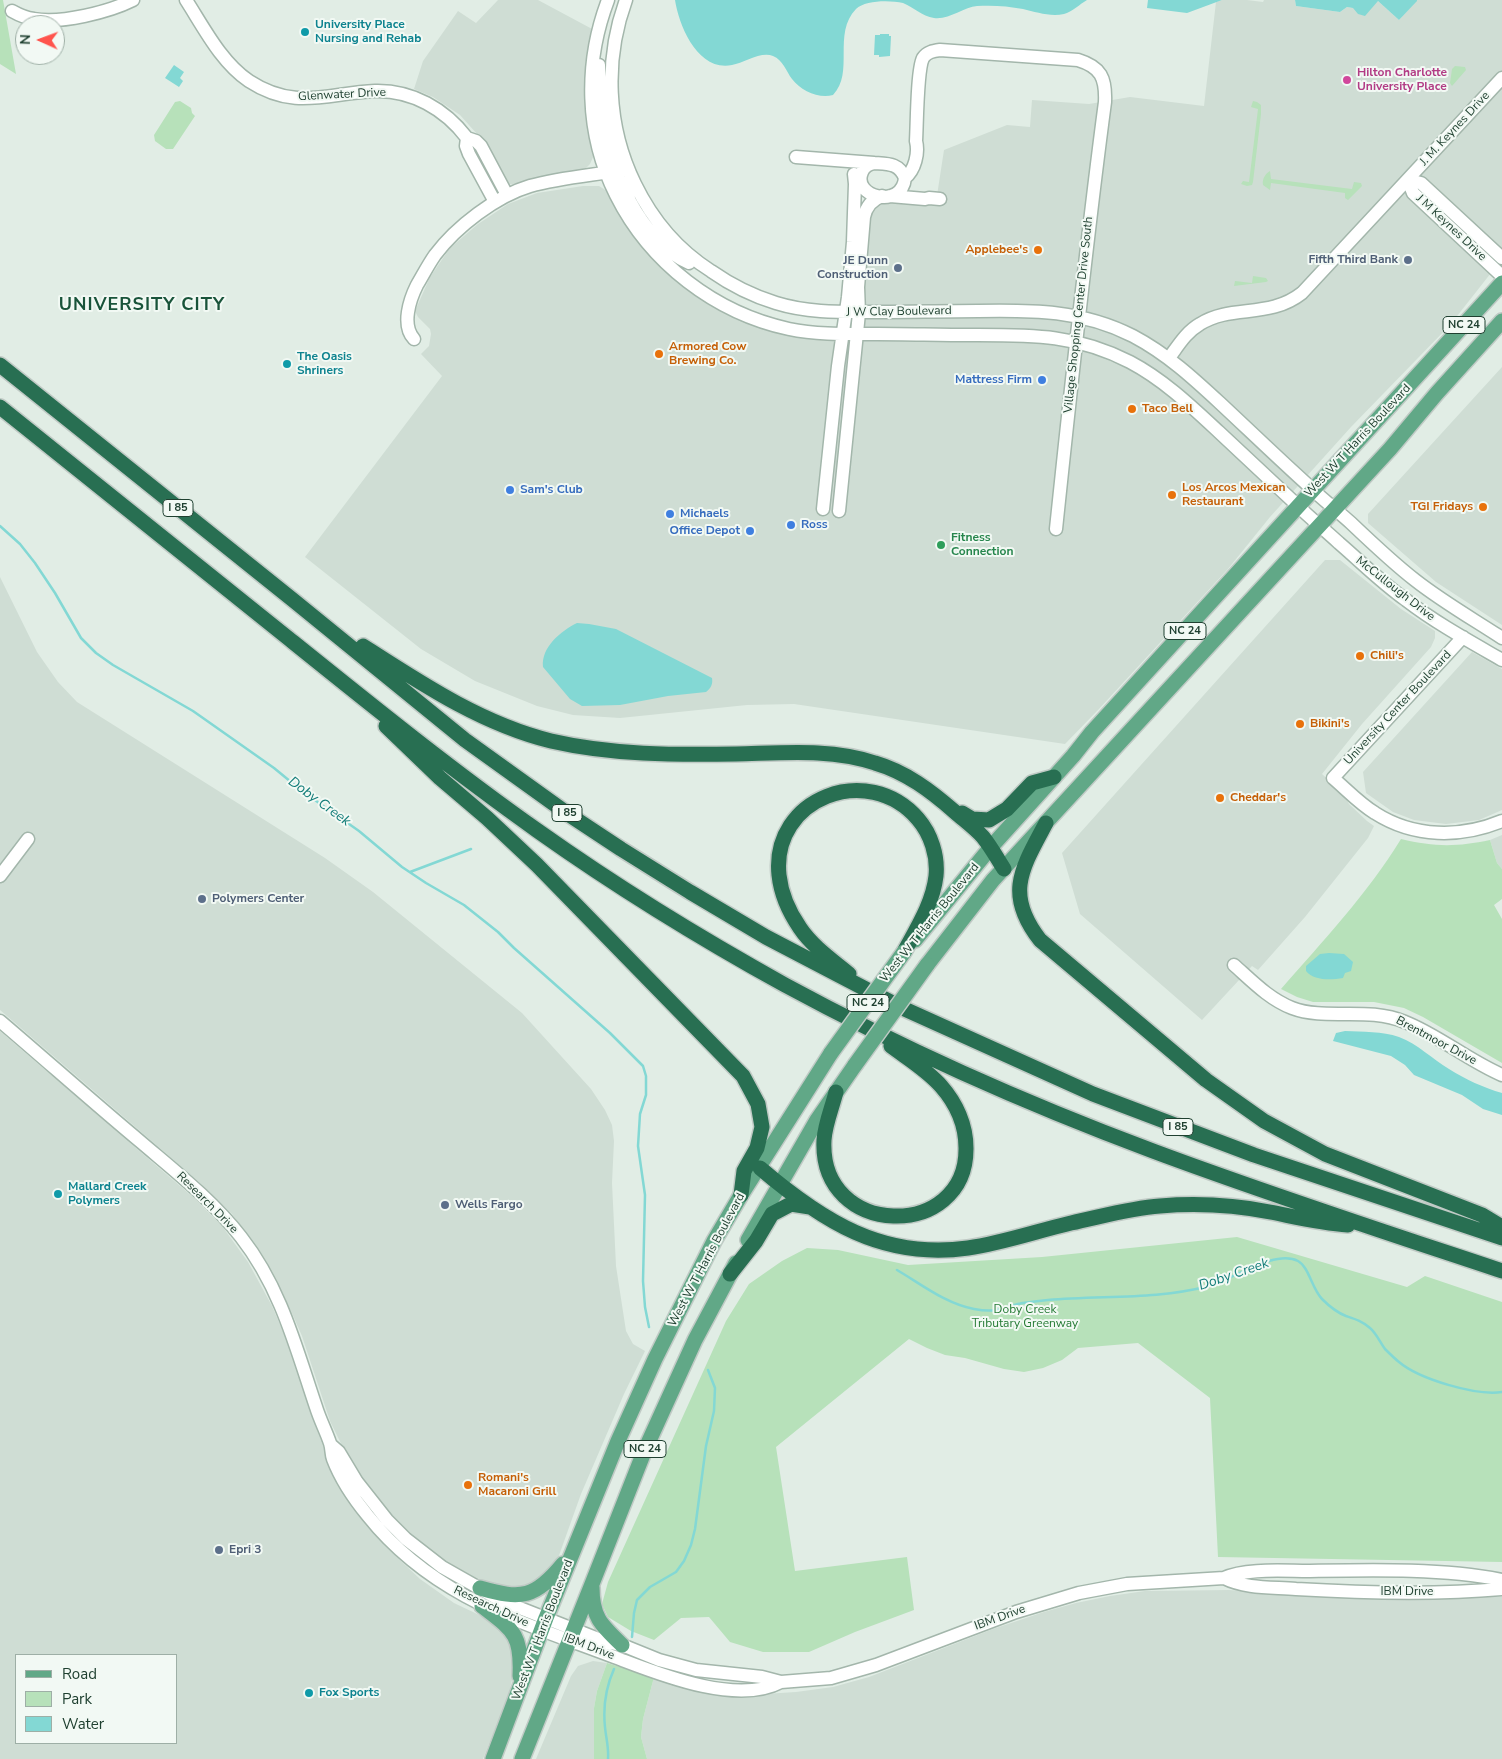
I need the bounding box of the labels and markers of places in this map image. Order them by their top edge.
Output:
place label: University Place Nursing and Rehab [315,18,421,46]
marker: University Place Nursing and Rehab [299,26,311,38]
place label: Hilton Charlotte University Place [1357,66,1447,94]
marker: Hilton Charlotte University Place [1341,74,1353,86]
place label: Applebee's [965,243,1028,257]
marker: Applebee's [1032,244,1044,256]
place label: Fifth Third Bank [1308,253,1398,267]
place label: JE Dunn Construction [817,254,888,282]
marker: Fifth Third Bank [1402,254,1414,266]
marker: JE Dunn Construction [892,262,904,274]
place label: Armored Cow Brewing Co. [669,340,746,368]
marker: Armored Cow Brewing Co. [653,348,665,360]
place label: The Oasis Shriners [297,350,352,378]
marker: The Oasis Shriners [281,358,293,370]
place label: Mattress Firm [955,373,1032,387]
marker: Mattress Firm [1036,374,1048,386]
place label: Taco Bell [1142,402,1193,416]
marker: Taco Bell [1126,403,1138,415]
place label: Los Arcos Mexican Restaurant [1182,481,1285,509]
place label: Sam's Club [520,483,583,497]
marker: Sam's Club [504,484,516,496]
marker: Los Arcos Mexican Restaurant [1166,489,1178,501]
place label: TGI Fridays [1410,500,1473,514]
marker: TGI Fridays [1477,501,1489,513]
place label: Michaels [680,507,729,521]
marker: Michaels [664,508,676,520]
place label: Ross [801,518,828,532]
marker: Ross [785,519,797,531]
place label: Office Depot [670,524,740,538]
marker: Office Depot [744,525,756,537]
place label: Fitness Connection [951,531,1013,559]
marker: Fitness Connection [935,539,947,551]
place label: Chili's [1370,649,1404,663]
marker: Chili's [1354,650,1366,662]
place label: Bikini's [1310,717,1350,731]
marker: Bikini's [1294,718,1306,730]
place label: Cheddar's [1230,791,1286,805]
marker: Cheddar's [1214,792,1226,804]
place label: Polymers Center [212,892,304,906]
marker: Polymers Center [196,893,208,905]
place label: Mallard Creek Polymers [68,1180,146,1208]
marker: Mallard Creek Polymers [52,1188,64,1200]
place label: Wells Fargo [455,1198,523,1212]
marker: Wells Fargo [439,1199,451,1211]
place label: Romani's Macaroni Grill [478,1471,556,1499]
marker: Romani's Macaroni Grill [462,1479,474,1491]
place label: Epri 3 [229,1543,262,1557]
marker: Epri 3 [213,1544,225,1556]
place label: Fox Sports [319,1686,379,1700]
marker: Fox Sports [303,1687,315,1699]

